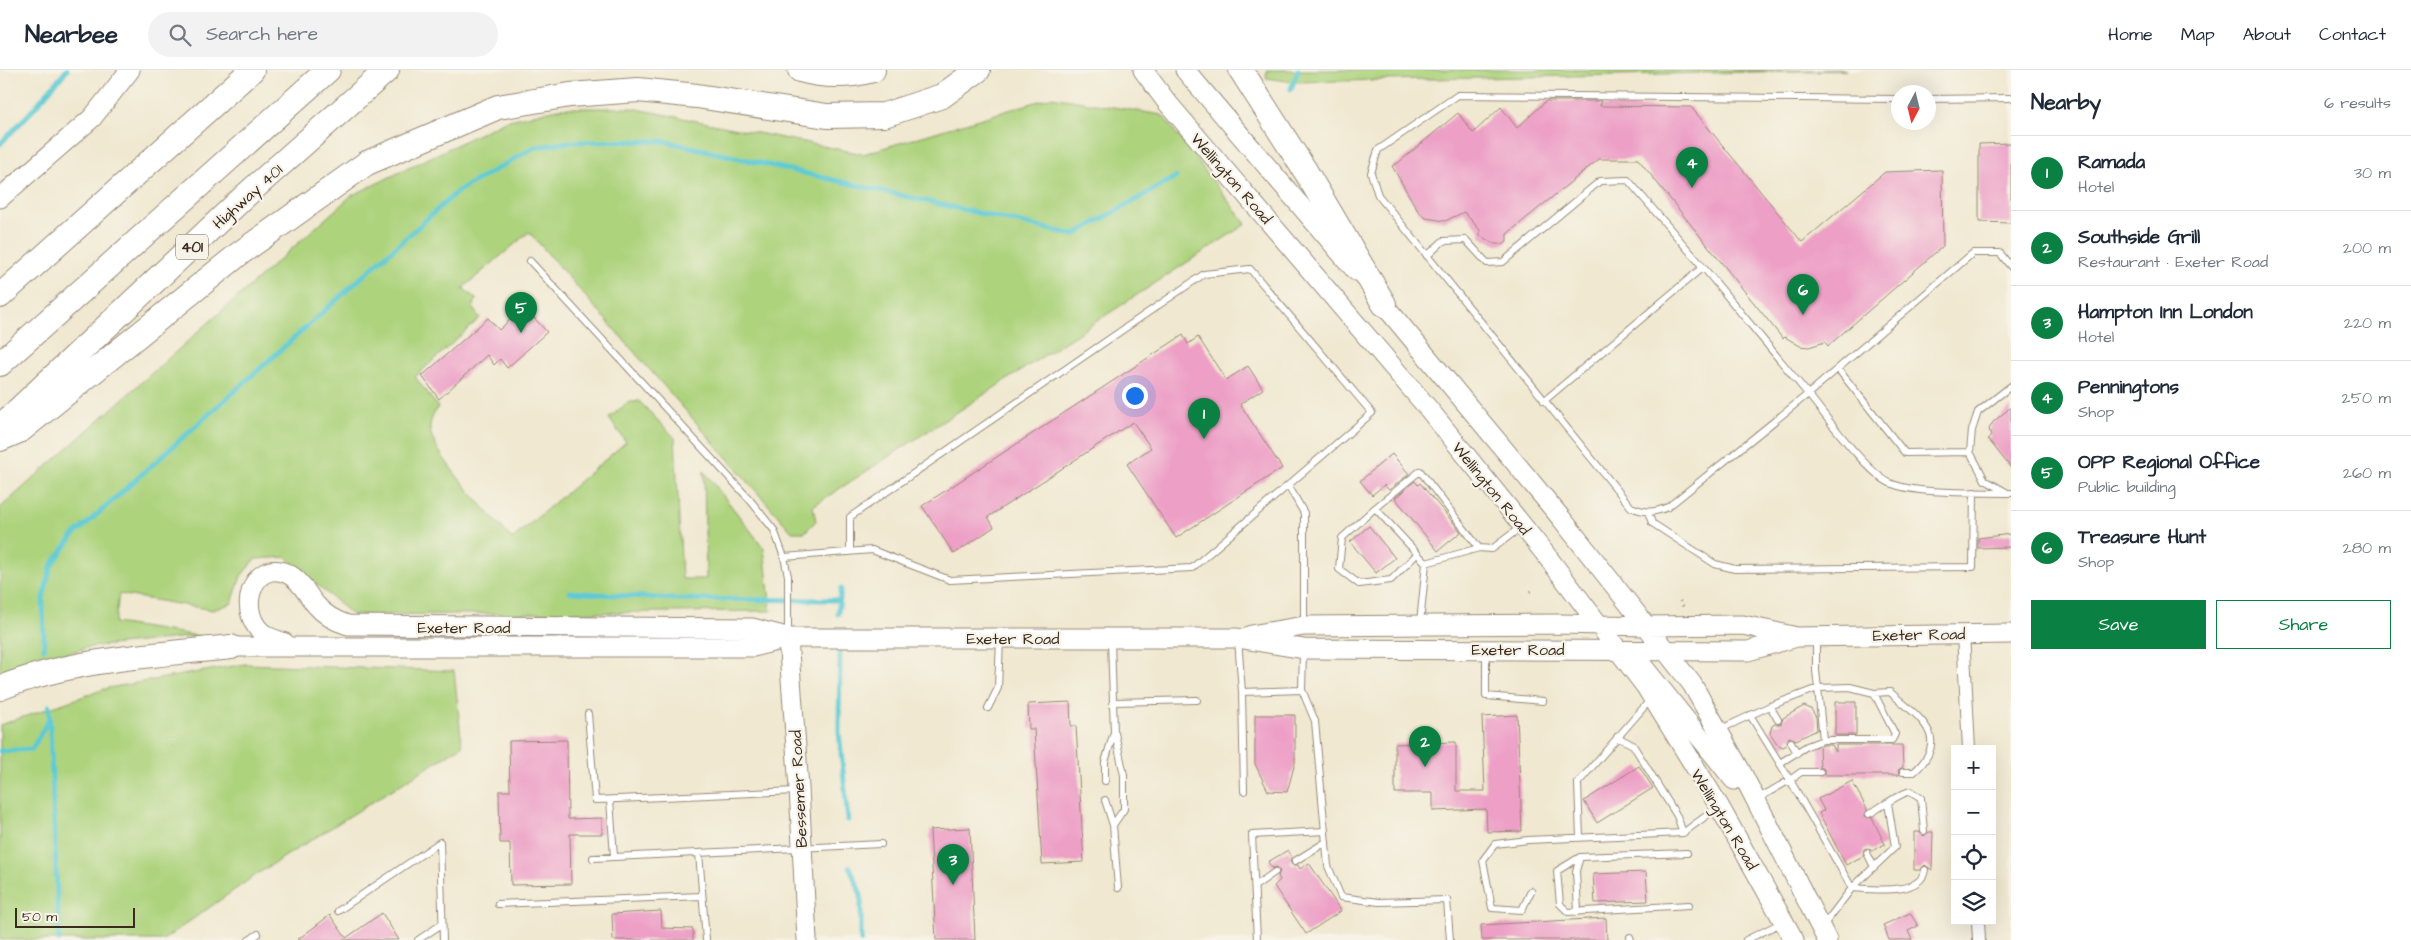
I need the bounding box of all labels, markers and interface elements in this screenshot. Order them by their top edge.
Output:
search box [148,12,498,57]
text: Nearbee [25,18,118,52]
icon: search [166,21,194,49]
text: Search here [206,21,318,48]
text: Home [2108,22,2153,47]
text: Map [2181,22,2215,47]
text: About [2243,22,2291,47]
text: Contact [2319,22,2386,47]
north arrow [1891,85,1936,130]
text: Nearby [2031,88,2101,117]
text: 6 results [2324,92,2391,114]
street label: Wellington Road [1185,128,1277,230]
pin: 4 [1676,147,1708,188]
text: Ramada [2078,149,2145,176]
street label: Highway 401 [208,159,288,235]
text: 1 [2046,162,2048,184]
text: 30 m [2354,162,2391,184]
text: Hotel [2078,176,2114,198]
text: Southside Grill [2078,224,2200,251]
road number: 401 [176,234,208,260]
text: 2 [2042,237,2052,259]
text: 200 m [2343,237,2391,259]
text: Restaurant · Exeter Road [2078,251,2268,273]
pin: 6 [1787,274,1819,315]
pin: 5 [505,292,537,333]
text: Hampton Inn London [2078,299,2253,326]
text: 3 [2043,312,2051,334]
text: 220 m [2344,312,2391,334]
text: Hotel [2078,326,2114,348]
text: Penningtons [2078,374,2179,401]
your location [1122,383,1148,409]
text: 4 [2042,387,2052,409]
text: 250 m [2342,387,2391,409]
pin: 1 [1188,398,1220,439]
text: Shop [2078,401,2114,423]
street label: Wellington Road [1446,437,1536,540]
text: OPP Regional Office [2078,449,2260,476]
text: 5 [2041,462,2053,484]
text: 260 m [2343,462,2391,484]
text: Public building [2078,476,2176,498]
text: Treasure Hunt [2078,524,2206,551]
text: 6 [2042,537,2052,559]
text: 280 m [2343,537,2391,559]
text: Shop [2078,551,2114,573]
button: Save [2031,600,2206,649]
button: Share [2216,600,2391,649]
street label: Exeter Road [418,617,510,639]
street label: Exeter Road [1872,623,1966,647]
street label: Exeter Road [967,628,1059,650]
street label: Exeter Road [1472,639,1564,661]
pin: 2 [1409,726,1441,767]
street label: Bessemer Road [785,730,813,848]
map controls [1951,745,1996,925]
button: + [1951,745,1996,790]
street label: Wellington Road [1684,765,1763,875]
button: − [1951,790,1996,835]
button: locate [1951,835,1996,880]
pin: 3 [937,844,969,885]
button: layers [1951,880,1996,925]
scale bar [15,905,135,928]
text: 50 m [22,907,57,927]

